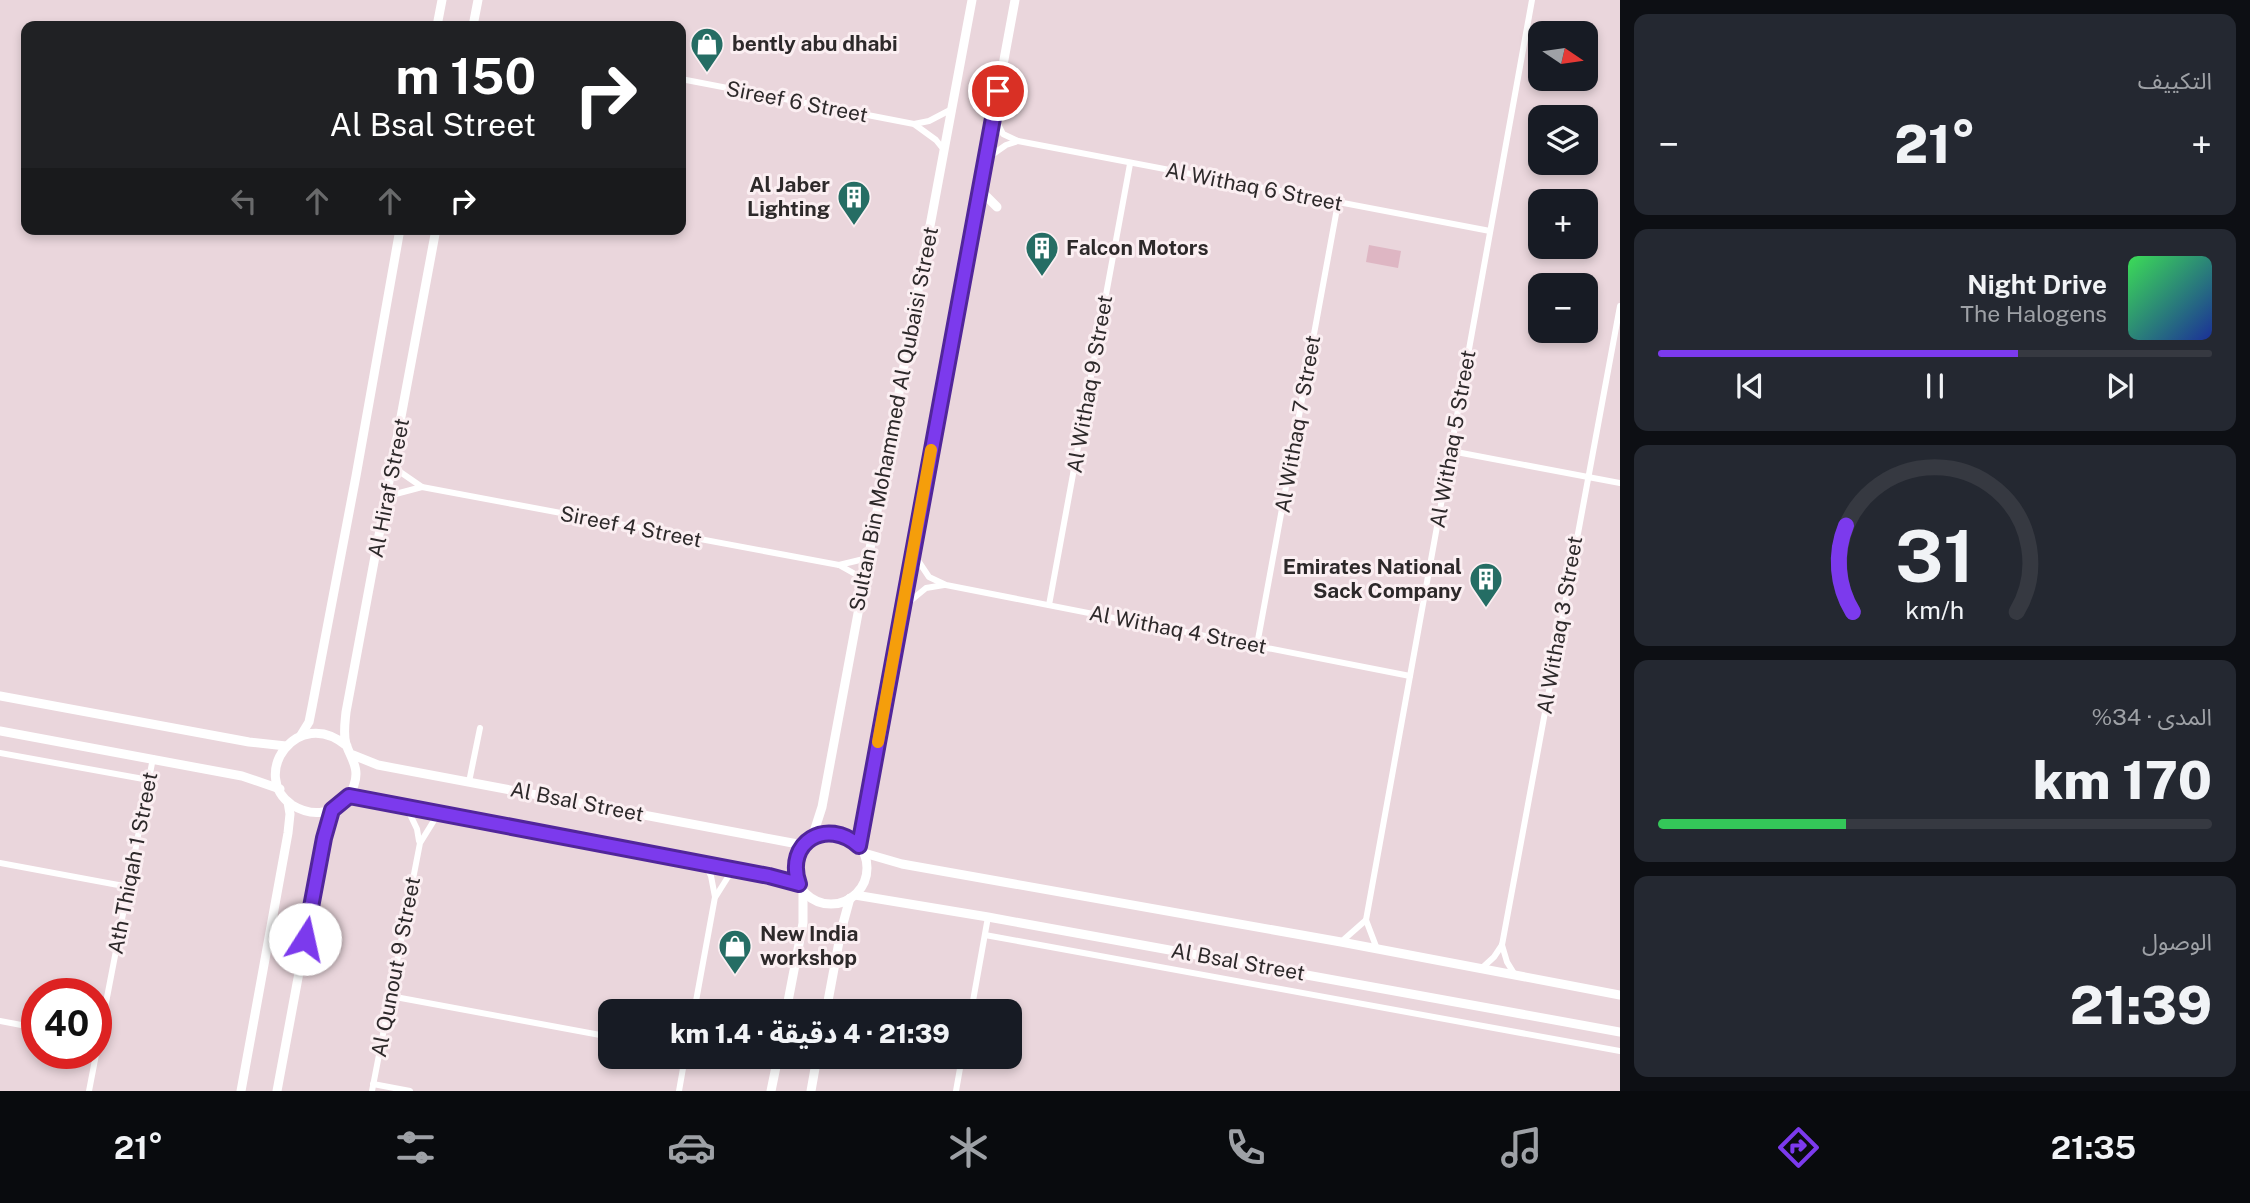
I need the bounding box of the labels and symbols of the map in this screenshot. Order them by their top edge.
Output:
north arrow [1528,21,1598,91]
shop icon: bently abu dhabi [688,25,726,74]
place label: bently abu dhabi [732,31,898,56]
pin [968,61,1028,121]
street label: Sireef 6 Street [724,76,870,127]
street label: Al Withaq 6 Street [1163,157,1345,216]
place label: Al Jaber Lighting [747,172,830,221]
building icon: Al Jaber Lighting [835,178,873,227]
street label: Sultan Bin Mohammed Al Qubaisi Street [844,224,943,613]
building icon: Falcon Motors [1023,229,1061,278]
place label: Falcon Motors [1066,235,1208,260]
street label: Al Withaq 9 Street [1062,293,1117,475]
street label: Al Withaq 7 Street [1270,333,1325,515]
street label: Al Withaq 5 Street [1425,348,1480,530]
street label: Al Hiraf Street [363,416,414,560]
street label: Sireef 4 Street [558,501,704,553]
street label: Al Withaq 3 Street [1532,534,1587,716]
place label: Emirates National Sack Company [1283,554,1462,603]
building icon: Emirates National Sack Company [1467,560,1505,609]
street label: Al Withaq 4 Street [1087,600,1269,659]
street label: Ath Thiqah 1 Street [103,770,162,956]
street label: Al Bsal Street [508,776,646,827]
street label: Al Qunout 9 Street [366,875,425,1059]
position arrow [268,902,342,976]
place label: New India workshop [760,921,858,970]
shop icon: New India workshop [716,927,754,976]
street label: Al Bsal Street [1169,937,1307,986]
speed limit sign: 40 [21,978,112,1069]

